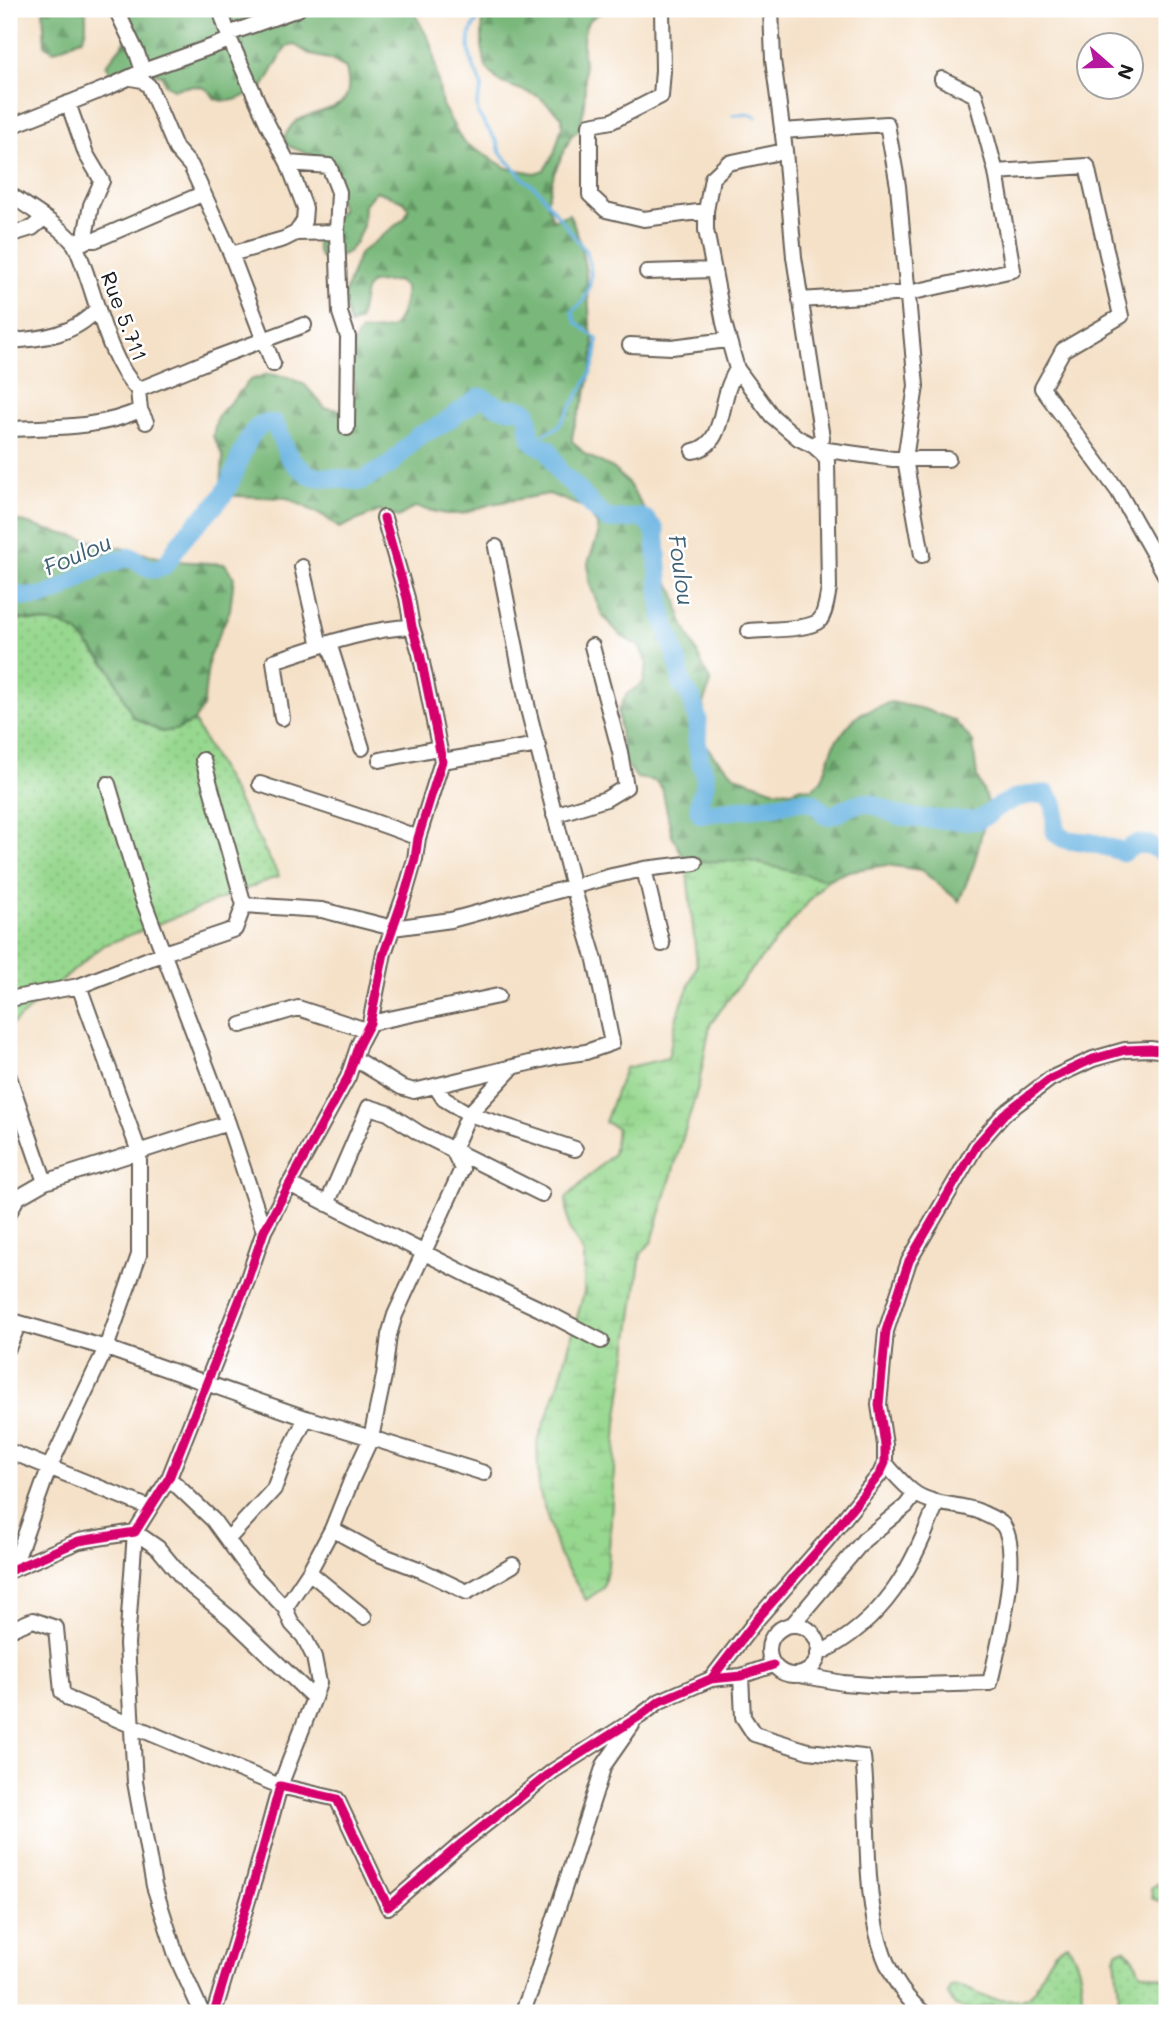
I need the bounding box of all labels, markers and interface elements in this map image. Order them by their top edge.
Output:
north arrow [1074,32,1144,102]
text: N [1112,61,1141,83]
street label: Rue 5.711 [96,267,154,365]
water label: Foulou [38,526,116,582]
water label: Foulou [662,533,702,607]

